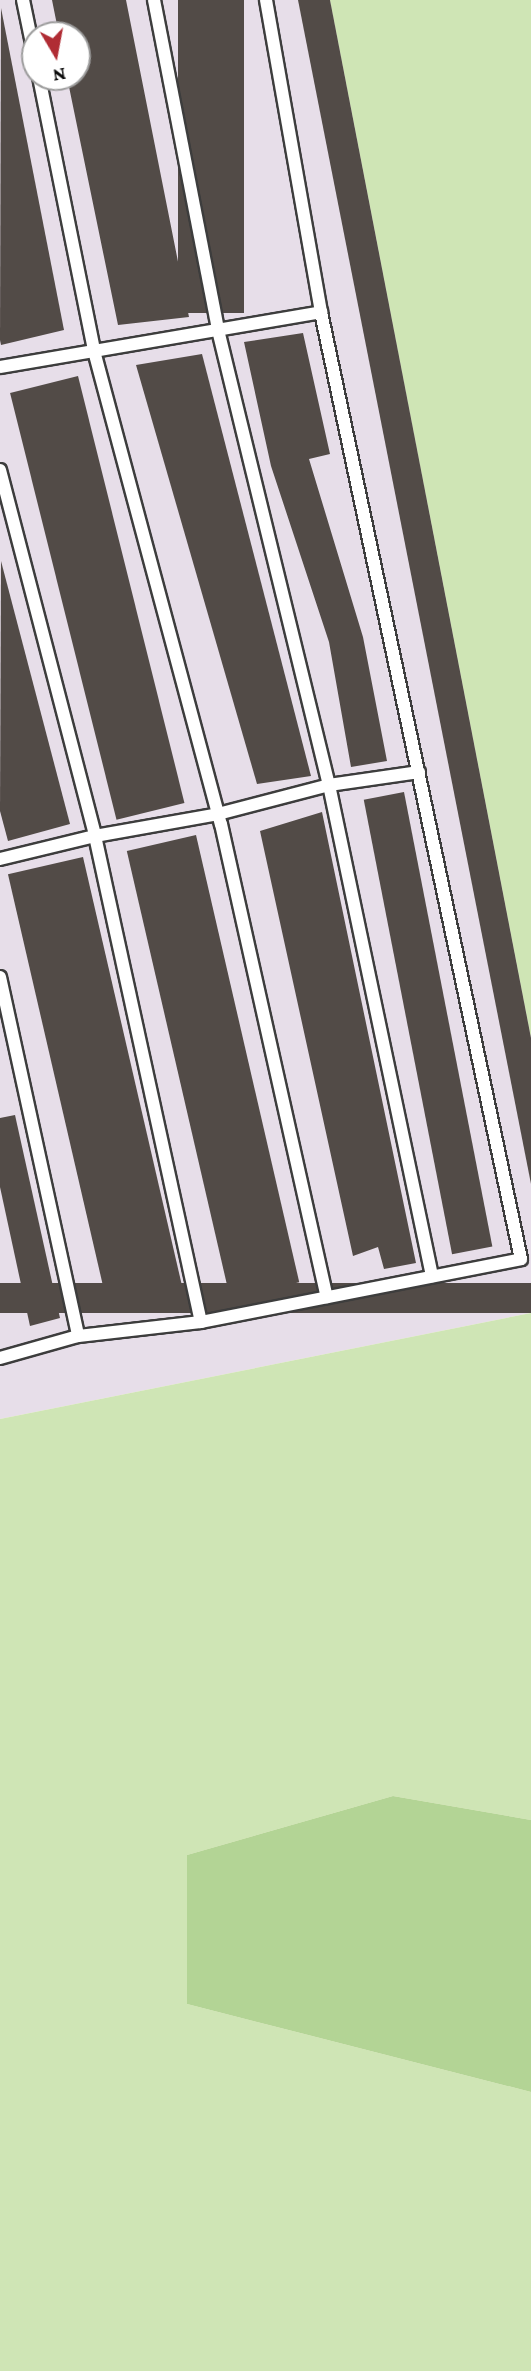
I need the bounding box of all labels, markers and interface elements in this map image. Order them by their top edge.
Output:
north arrow [21,21,91,91]
text: N [51,64,68,87]

